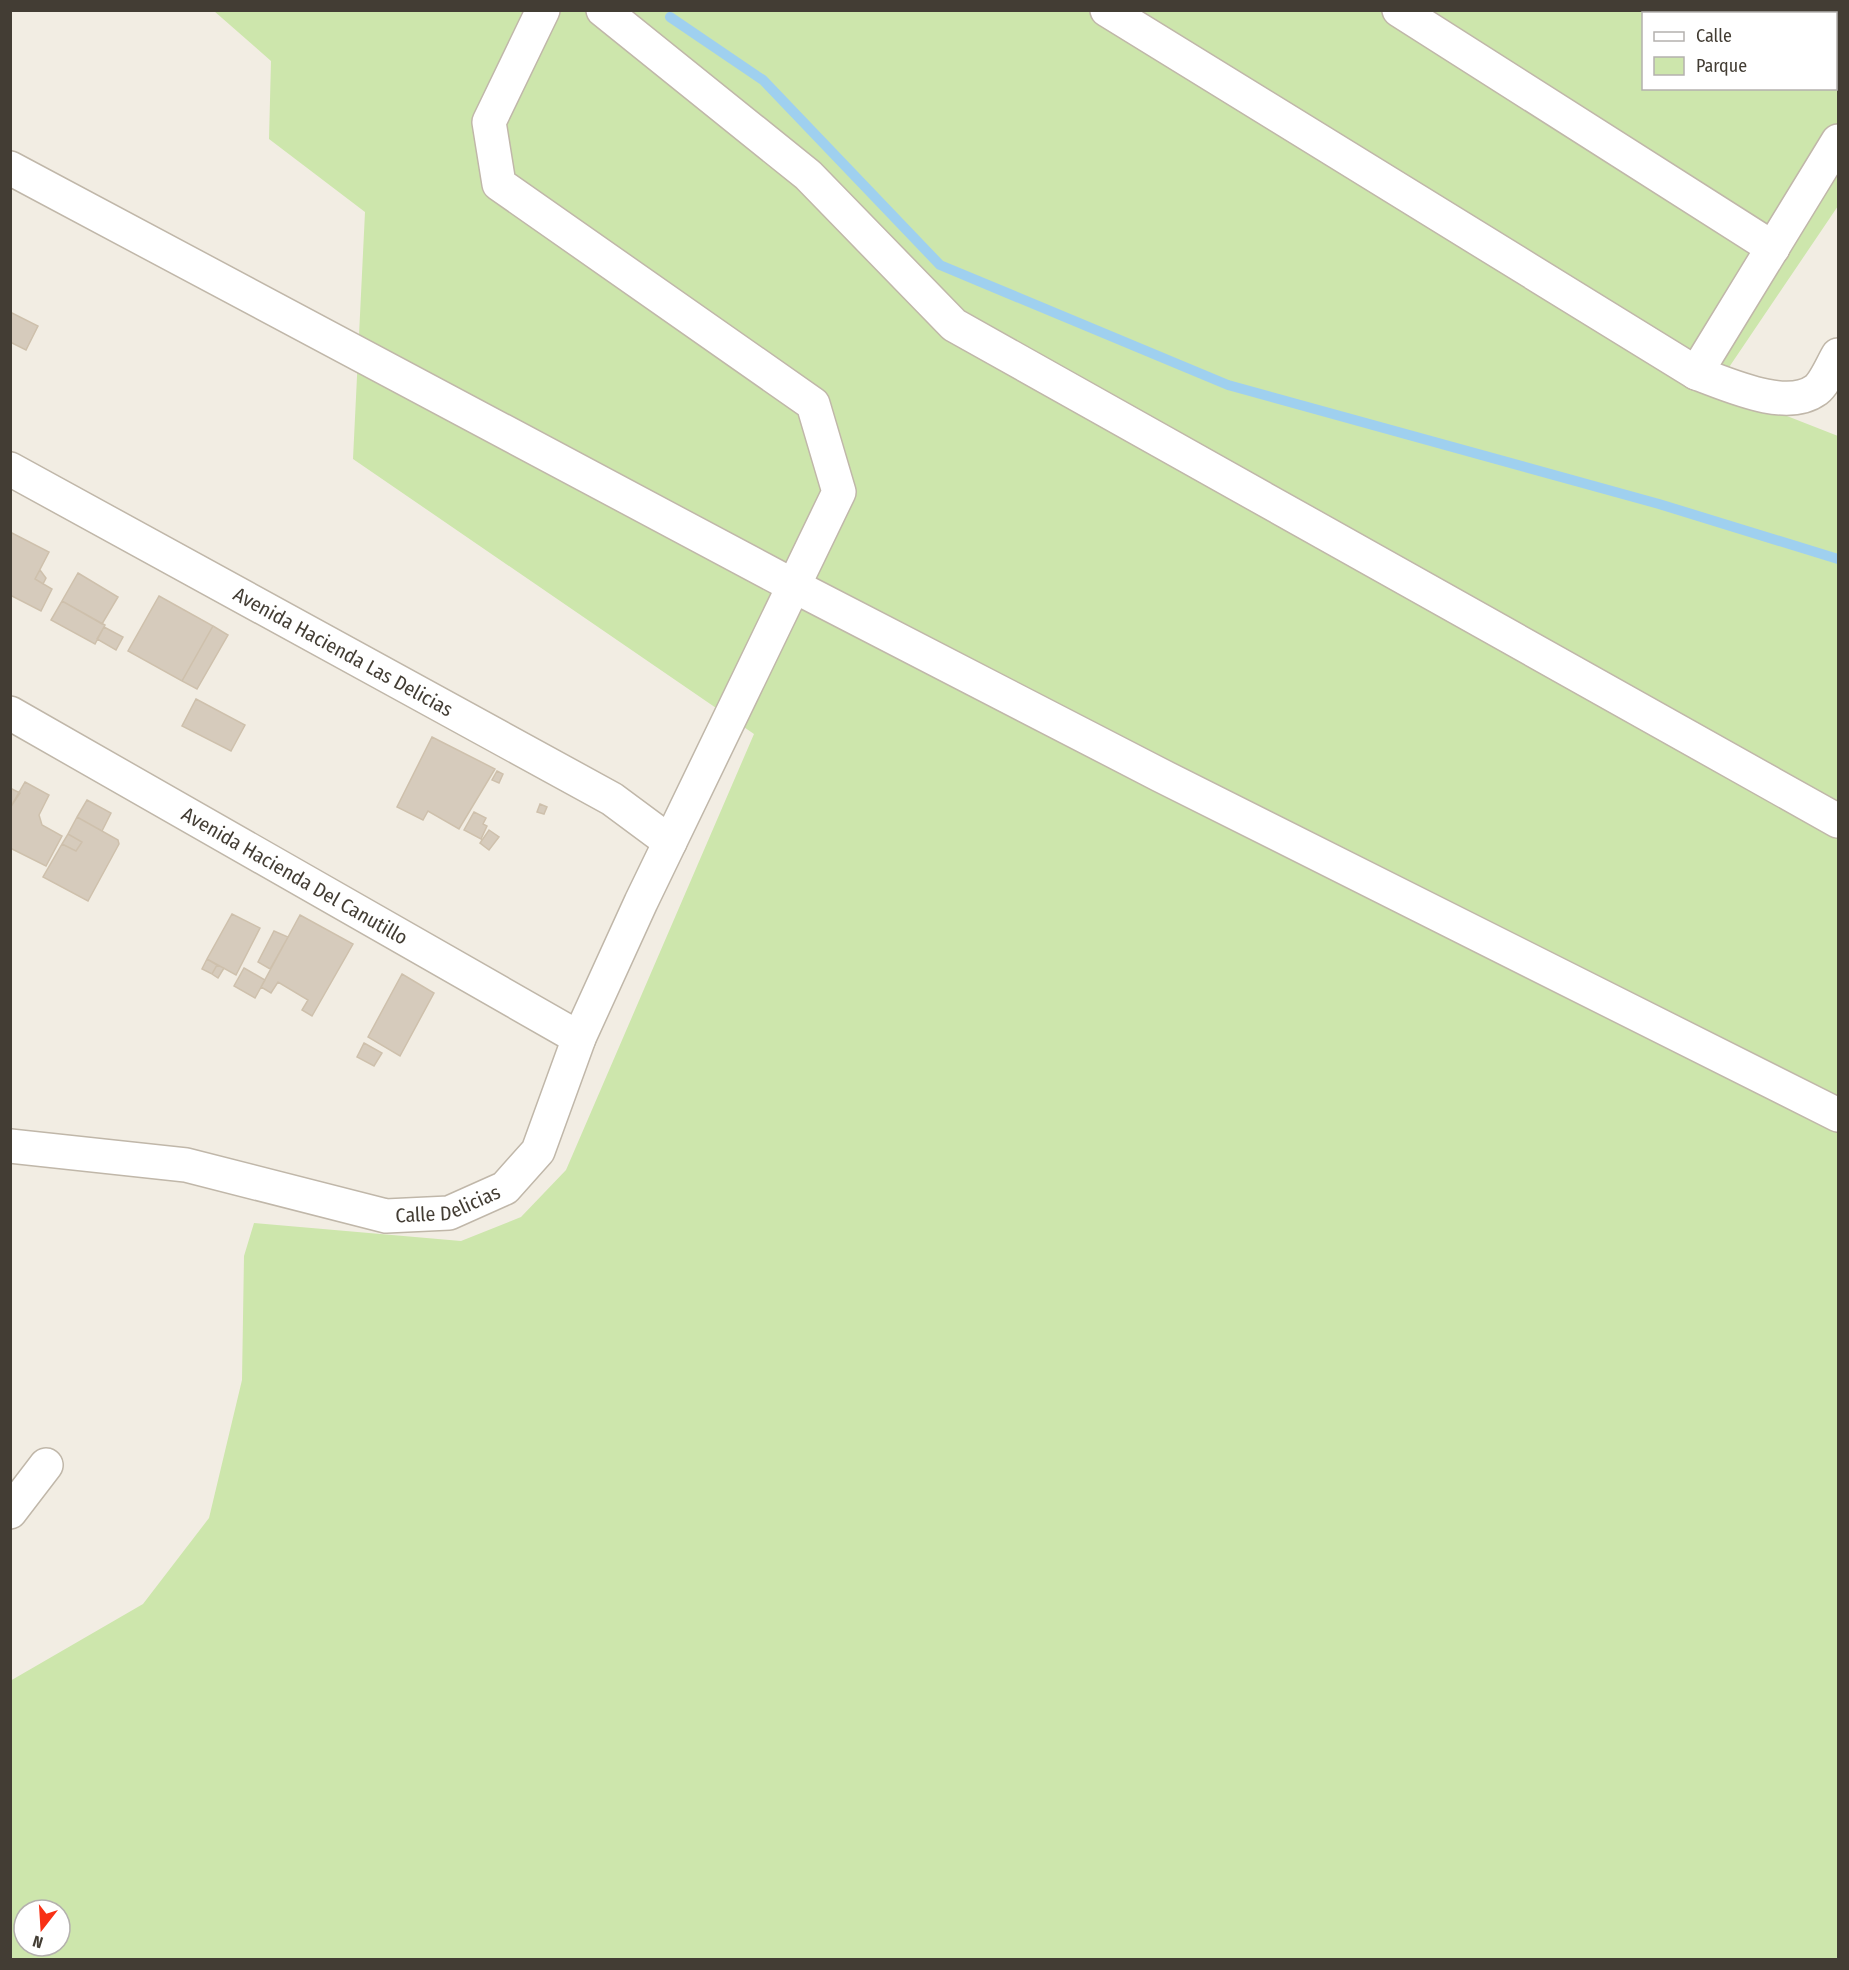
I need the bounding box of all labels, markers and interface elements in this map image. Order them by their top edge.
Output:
legend [1642,12,1837,90]
text: Calle [1696,25,1732,47]
text: Parque [1696,55,1747,77]
street label: Avenida Hacienda Las Delicias [229,582,457,721]
street label: Avenida Hacienda Del Canutillo [178,802,412,950]
street label: Calle Delicias [395,1180,504,1228]
north arrow [12,1898,72,1958]
text: N [30,1931,45,1952]

